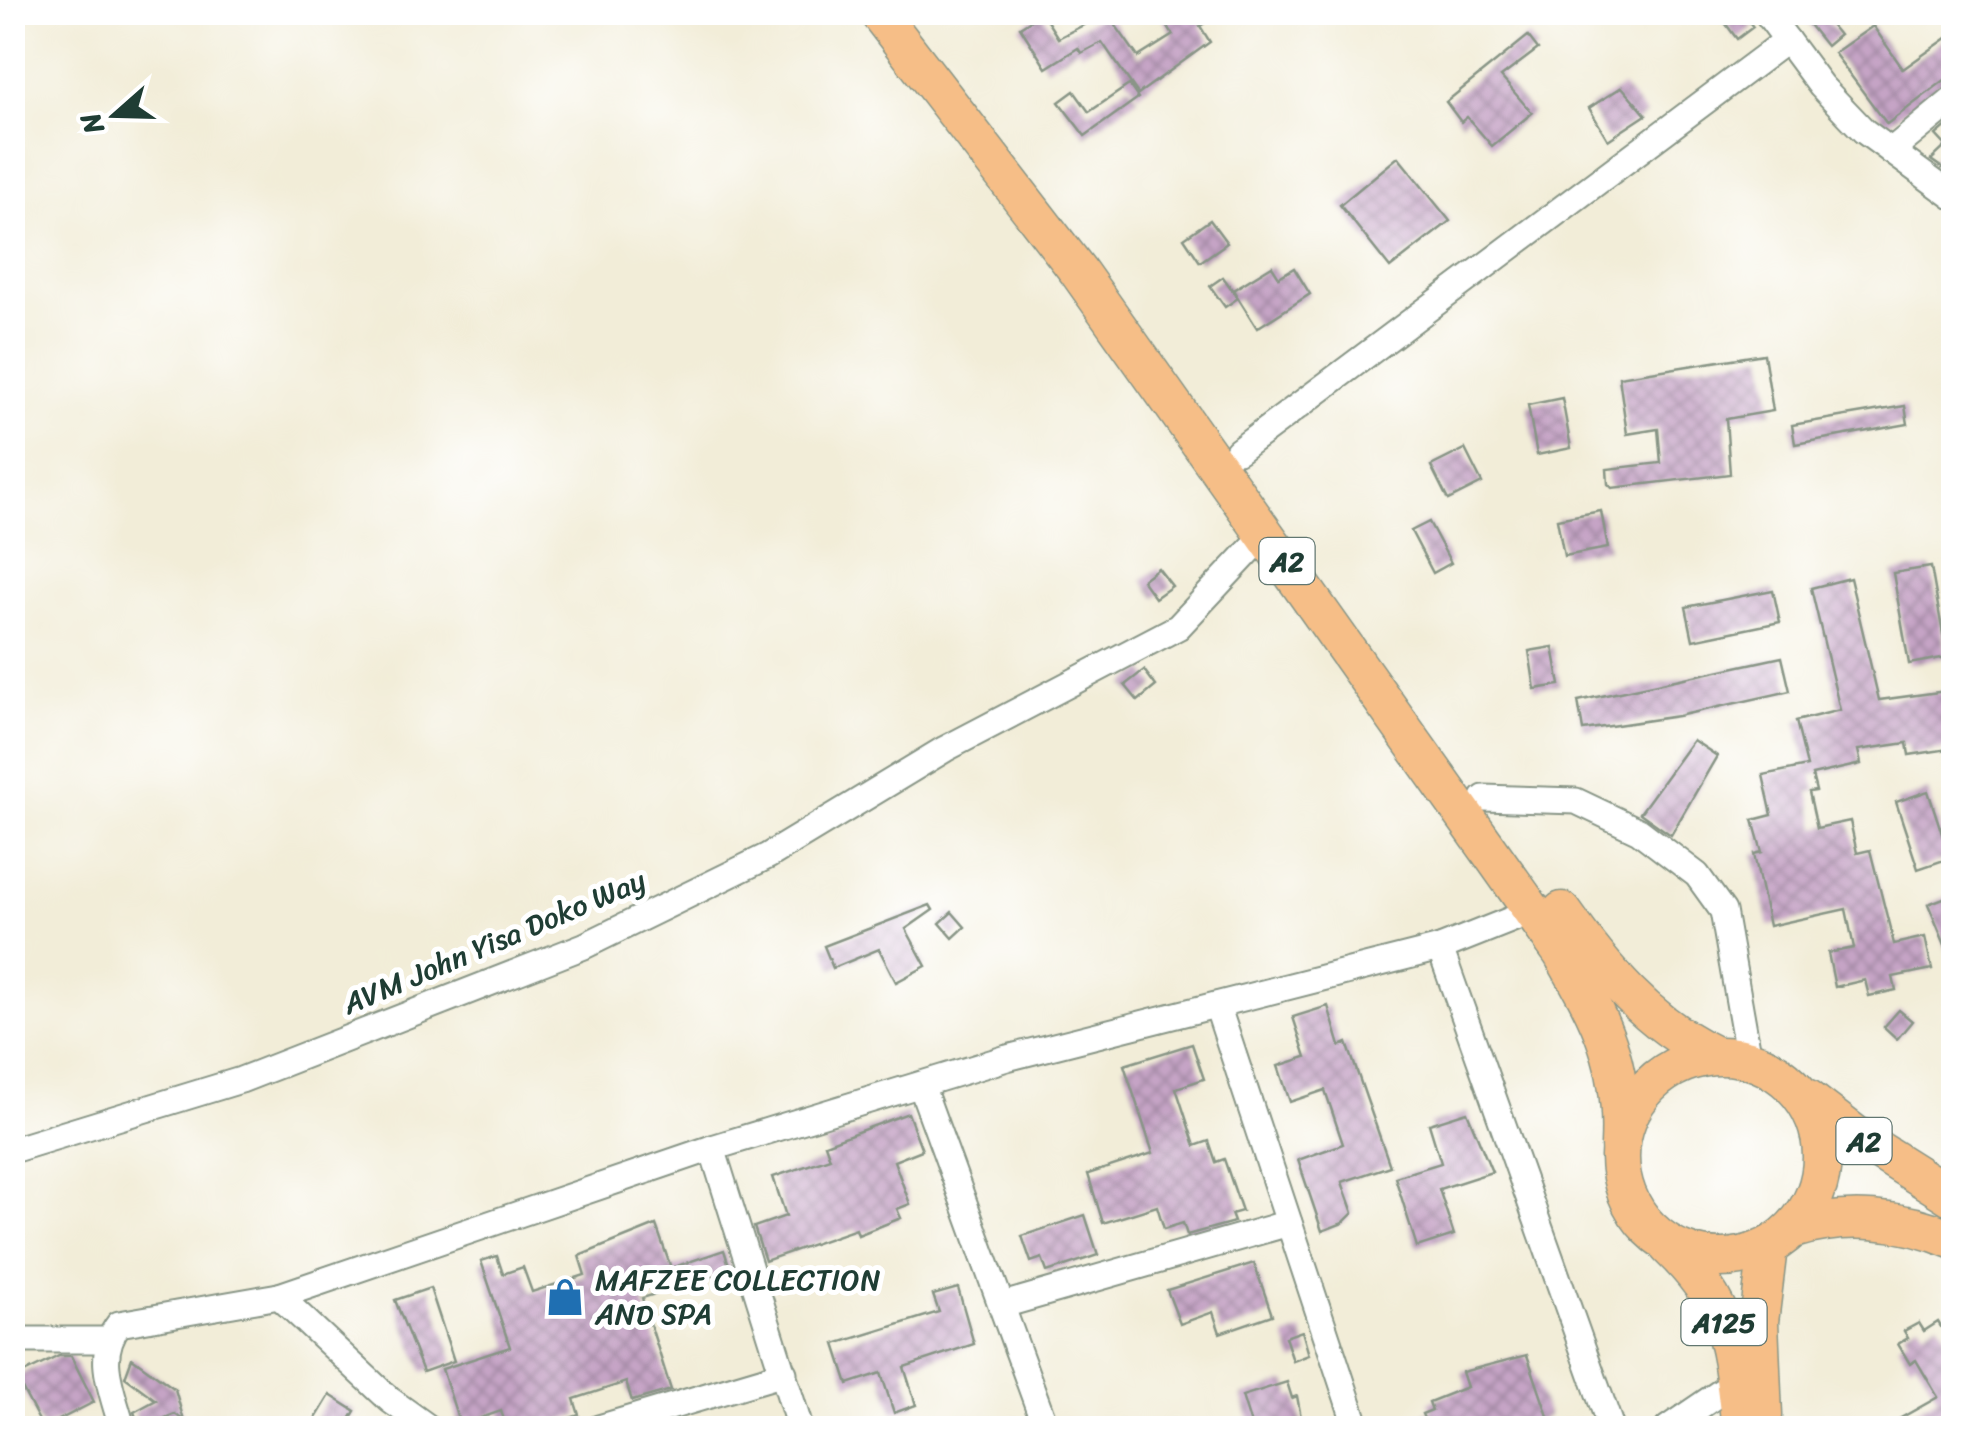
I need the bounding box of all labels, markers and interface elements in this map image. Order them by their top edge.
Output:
north arrow [65,65,165,165]
text: N [65,105,119,142]
road number: A2 [1260,538,1314,584]
street label: AVM John Yisa Doko Way [333,853,655,1031]
road number: A2 [1836,1118,1892,1164]
place label: MAFZEE COLLECTION AND SPA [594,1253,881,1341]
shop icon: MAFZEE COLLECTION AND SPA [544,1276,586,1318]
road number: A125 [1682,1299,1766,1345]

